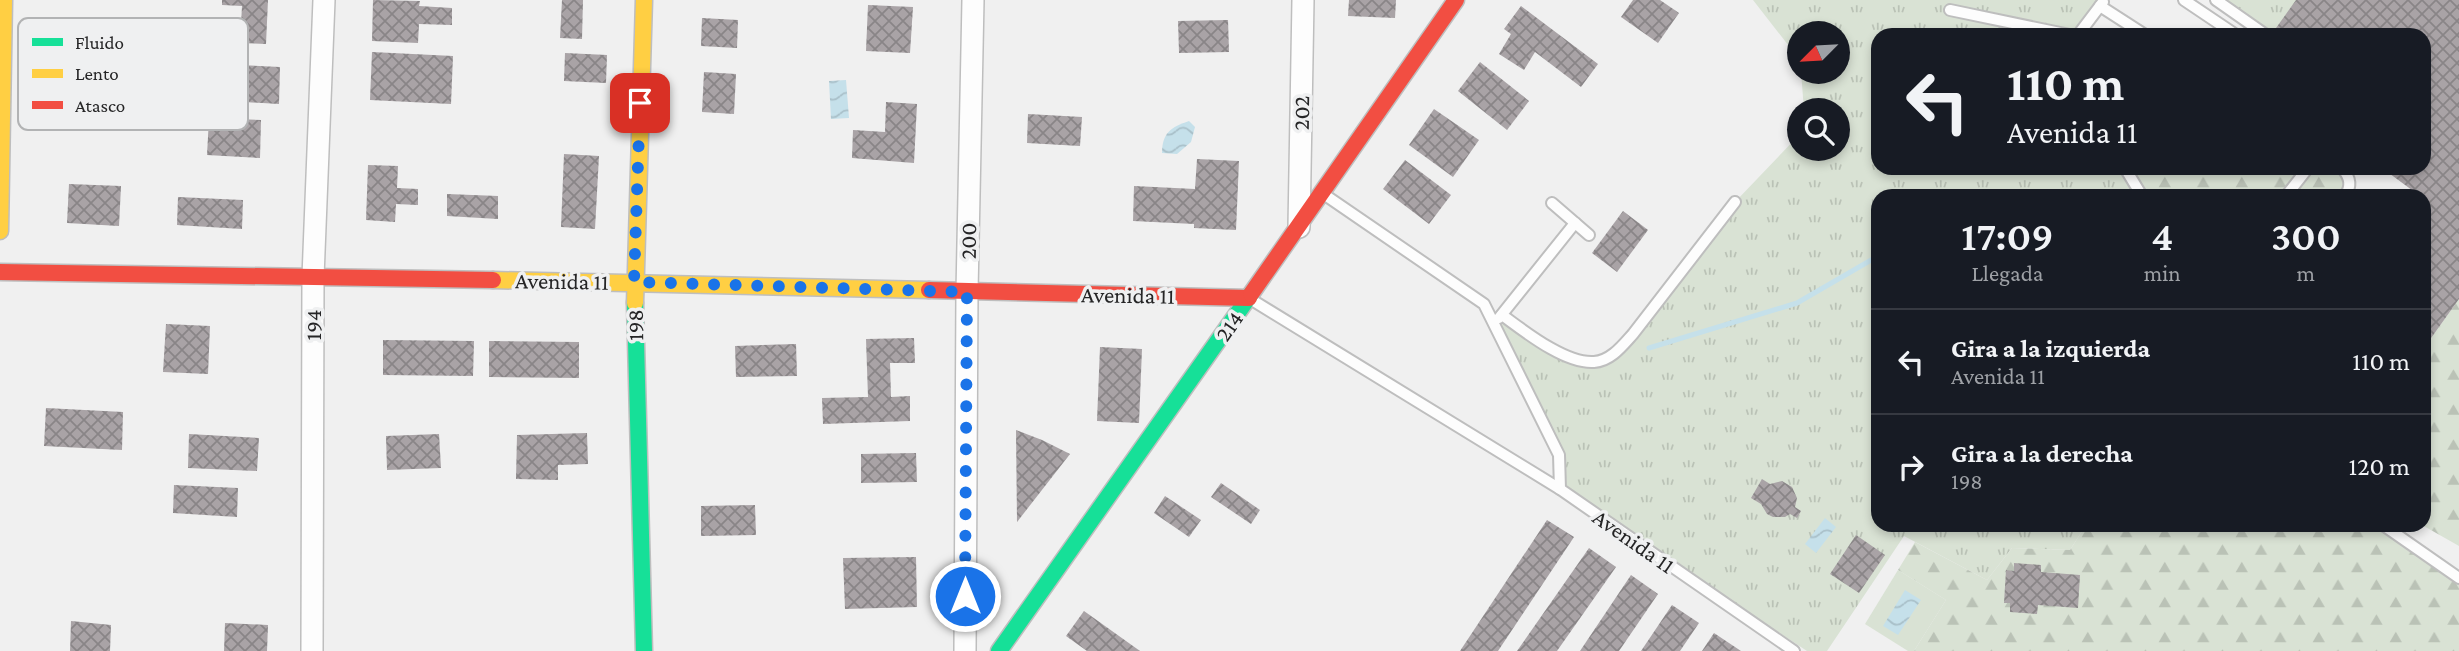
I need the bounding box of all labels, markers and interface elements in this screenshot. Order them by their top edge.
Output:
legend [18,18,248,130]
north arrow [1787,21,1850,84]
map controls [1787,21,1850,161]
text: Fluido [75,32,124,53]
icon: left [1892,56,1983,147]
text: 110 m [2007,56,2124,111]
text: Lento [75,63,119,84]
pin [610,73,670,133]
icon: arrive [621,84,659,122]
text: Atasco [75,95,125,116]
street label: 202 [1288,95,1314,131]
button: search [1787,98,1850,161]
text: Avenida 11 [2007,114,2138,150]
text: 17:09 [1961,212,2054,259]
text: 4 [2151,212,2173,259]
text: 300 [2271,212,2341,259]
street label: 200 [955,222,981,260]
text: Llegada [1971,260,2043,286]
text: min [2144,260,2181,286]
text: m [2297,260,2315,286]
street label: Avenida 11 [515,267,609,295]
street label: Avenida 11 [1081,281,1175,309]
street label: 214 [1210,306,1248,346]
street label: 198 [622,309,648,341]
street label: 194 [300,310,326,340]
text: Gira a la izquierda [1951,334,2150,363]
icon: left [1892,343,1930,381]
text: 110 m [2352,347,2410,376]
text: Avenida 11 [1951,363,2045,389]
text: Gira a la derecha [1951,439,2133,468]
icon: right [1892,448,1930,486]
text: 120 m [2349,452,2410,481]
text: 198 [1951,468,1983,494]
street label: Avenida 11 [1588,503,1680,579]
position arrow [928,559,1002,633]

